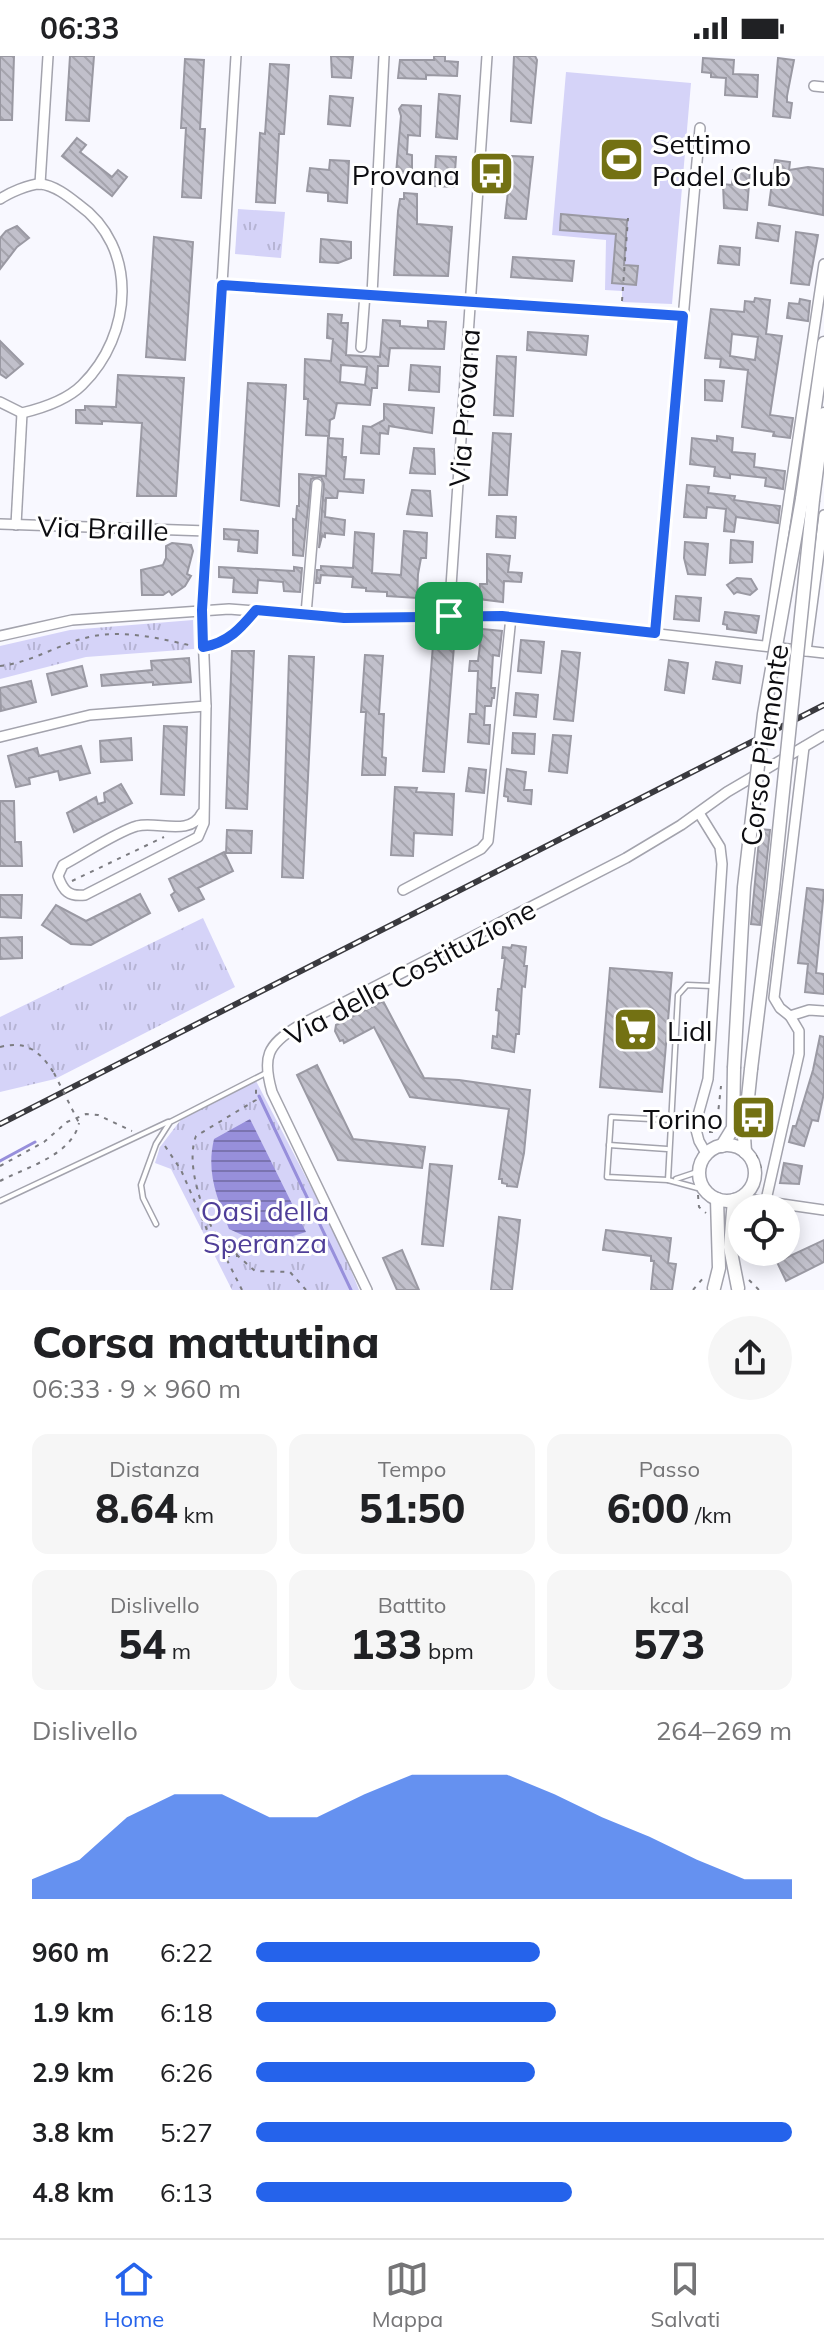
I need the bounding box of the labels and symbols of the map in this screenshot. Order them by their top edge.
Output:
place label: Settimo Padel Club [652,126,791,193]
sports icon: Settimo Padel Club [597,135,645,183]
bus stop icon: Provana [467,150,515,198]
place label: Provana [352,157,460,192]
street label: Via Provana [441,328,487,488]
street label: Via Braille [37,508,169,548]
pin [415,582,483,650]
street label: Corso Piemonte [733,642,795,848]
street label: Via della Costituzione [279,891,541,1053]
supermarket icon: Lidl [612,1006,660,1054]
place label: Lidl [667,1013,712,1048]
bus stop icon: Torino [730,1094,778,1142]
place label: Torino [643,1101,723,1136]
park label: Oasi della Speranza [201,1193,329,1260]

